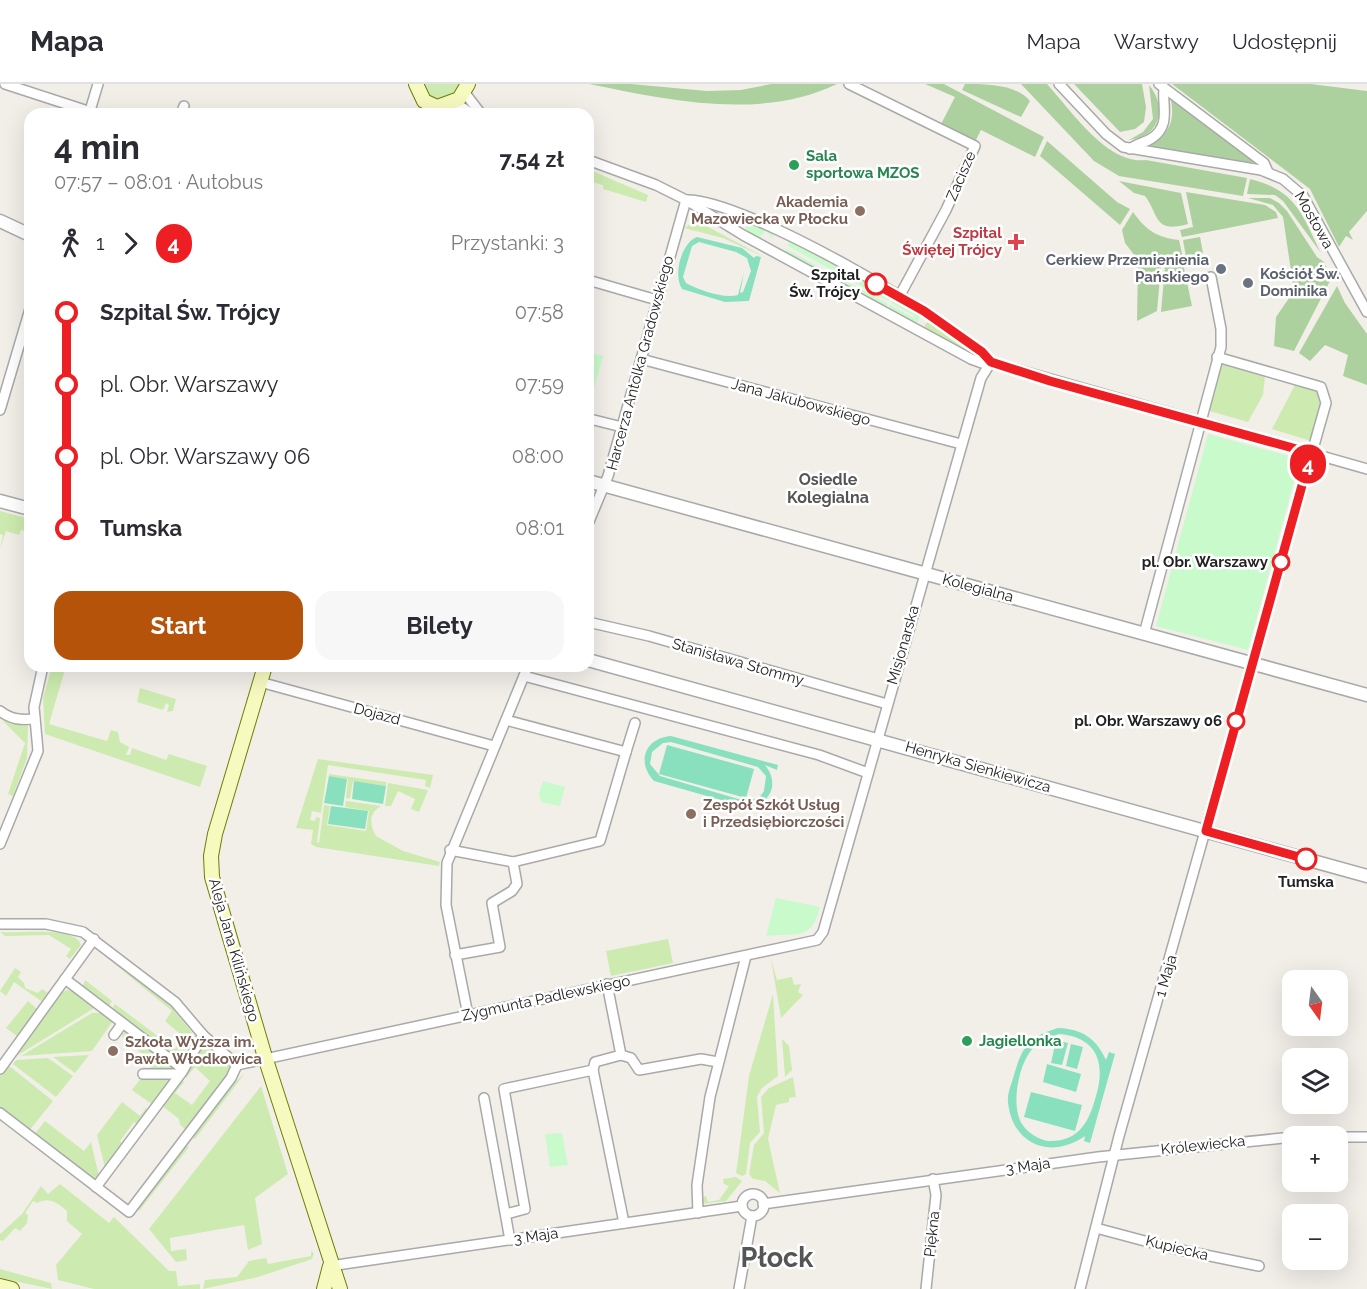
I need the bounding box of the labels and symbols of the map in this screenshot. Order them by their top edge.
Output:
place label: Sala sportowa MZOS [806,147,920,182]
street label: Zacisze [942,148,980,204]
marker: Sala sportowa MZOS [787,158,801,172]
street label: Mostowa [1290,188,1338,252]
place label: Akademia Mazowiecka w Płocku [691,193,848,228]
marker: Akademia Mazowiecka w Płocku [853,204,867,218]
place label: Szpital Świętej Trójcy [902,224,1003,259]
marker: Szpital Świętej Trójcy [1007,233,1025,251]
place label: Cerkiew Przemienienia Pańskiego [1046,251,1209,286]
street label: Harcerza Antolka Gradowskiego [603,254,677,472]
marker: Cerkiew Przemienienia Pańskiego [1214,262,1228,276]
place label: Kościół Św. Dominika [1260,265,1340,300]
place label: Szpital Św. Trójcy [789,266,861,301]
marker: Szpital Św. Trójcy [865,273,887,295]
marker: Kościół Św. Dominika [1241,276,1255,290]
street label: Jana Jakubowskiego [730,375,873,429]
line badge: 4 [1288,444,1328,484]
district label: Osiedle Kolegialna [787,470,869,507]
place label: pl. Obr. Warszawy [1142,553,1269,571]
marker: pl. Obr. Warszawy [1272,553,1290,571]
street label: Kolegialna [941,570,1015,606]
street label: Misjonarska [883,603,923,687]
street label: Stanisława Stommy [670,635,806,689]
street label: Dojazd [352,699,402,729]
place label: pl. Obr. Warszawy 06 [1074,712,1222,730]
marker: pl. Obr. Warszawy 06 [1227,712,1245,730]
street label: Henryka Sienkiewicza [903,738,1053,796]
place label: Zespół Szkół Usług i Przedsiębiorczości [703,796,844,831]
marker: Zespół Szkół Usług i Przedsiębiorczości [684,807,698,821]
marker: Tumska [1295,848,1317,870]
place label: Tumska [1278,873,1334,891]
street label: Aleja Jana Kilińskiego [205,876,263,1024]
street label: 1 Maja [1151,953,1181,999]
north arrow [1282,970,1348,1036]
street label: Zygmunta Padlewskiego [460,971,632,1025]
place label: Jagiellonka [979,1032,1062,1050]
place label: Szkoła Wyższa im. Pawła Włodkowica [125,1033,262,1068]
marker: Jagiellonka [960,1034,974,1048]
marker: Szkoła Wyższa im. Pawła Włodkowica [106,1044,120,1058]
street label: Królewiecka [1160,1132,1246,1158]
street label: 3 Maja [1005,1154,1051,1178]
street label: Piękna [921,1210,943,1258]
street label: 3 Maja [513,1224,559,1248]
street label: Kupiecka [1144,1232,1210,1264]
district label: Płock [741,1242,814,1273]

